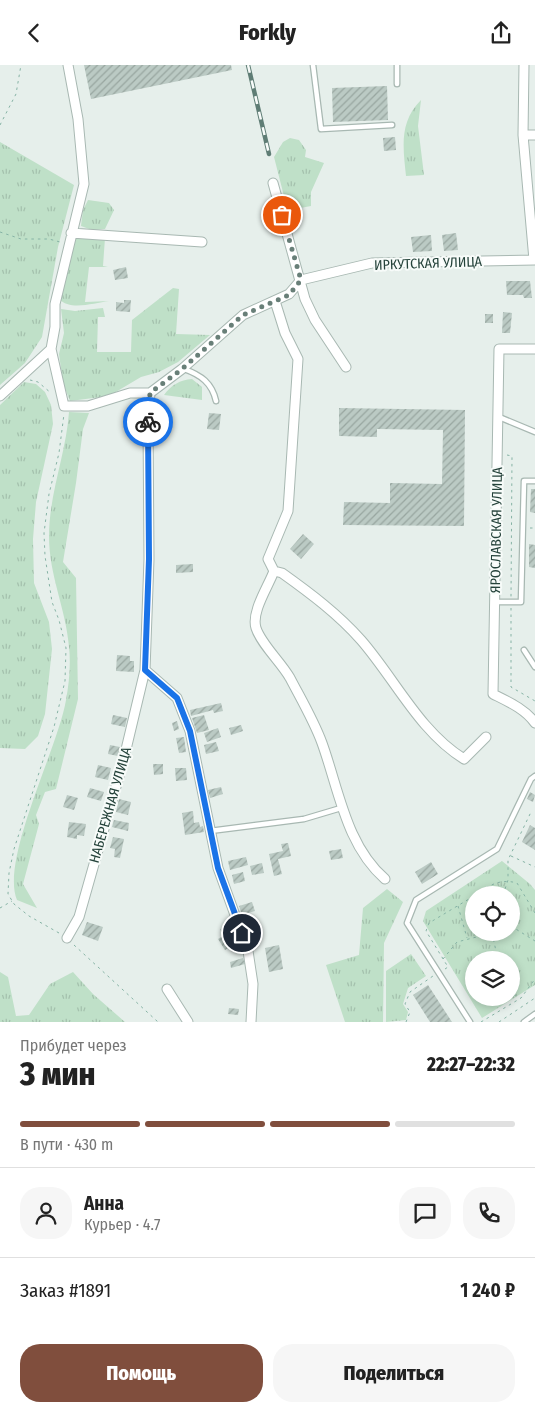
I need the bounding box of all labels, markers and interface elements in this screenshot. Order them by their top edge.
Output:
icon: back [20,19,48,47]
text: Forkly [239,19,296,46]
icon: share [487,19,515,47]
pin [261,194,303,236]
icon: bag [268,201,296,229]
street label: ИРКУТСКАЯ УЛИЦА [374,253,483,274]
courier [123,397,173,447]
icon: bike [134,408,162,436]
street label: ЯРОСЛАВСКАЯ УЛИЦА [487,466,506,593]
street label: НАБЕРЕЖНАЯ УЛИЦА [86,745,135,865]
map controls [465,886,520,1006]
button: locate [465,886,520,941]
pin [221,912,263,954]
icon: home [228,919,256,947]
button: layers [465,951,520,1006]
text: Прибудет через [20,1036,127,1055]
text: 22:27–22:32 [427,1053,515,1076]
text: 3 мин [20,1055,95,1093]
text: В пути · 430 m [20,1135,113,1154]
button: person [20,1187,72,1239]
button: chat [399,1187,451,1239]
button: phone [463,1187,515,1239]
text: Анна [84,1192,124,1215]
text: Курьер · 4.7 [84,1215,160,1234]
text: Заказ #1891 [20,1279,111,1302]
text: 1 240 ₽ [460,1279,515,1302]
button: Помощь [20,1344,263,1402]
button: Поделиться [273,1344,515,1402]

